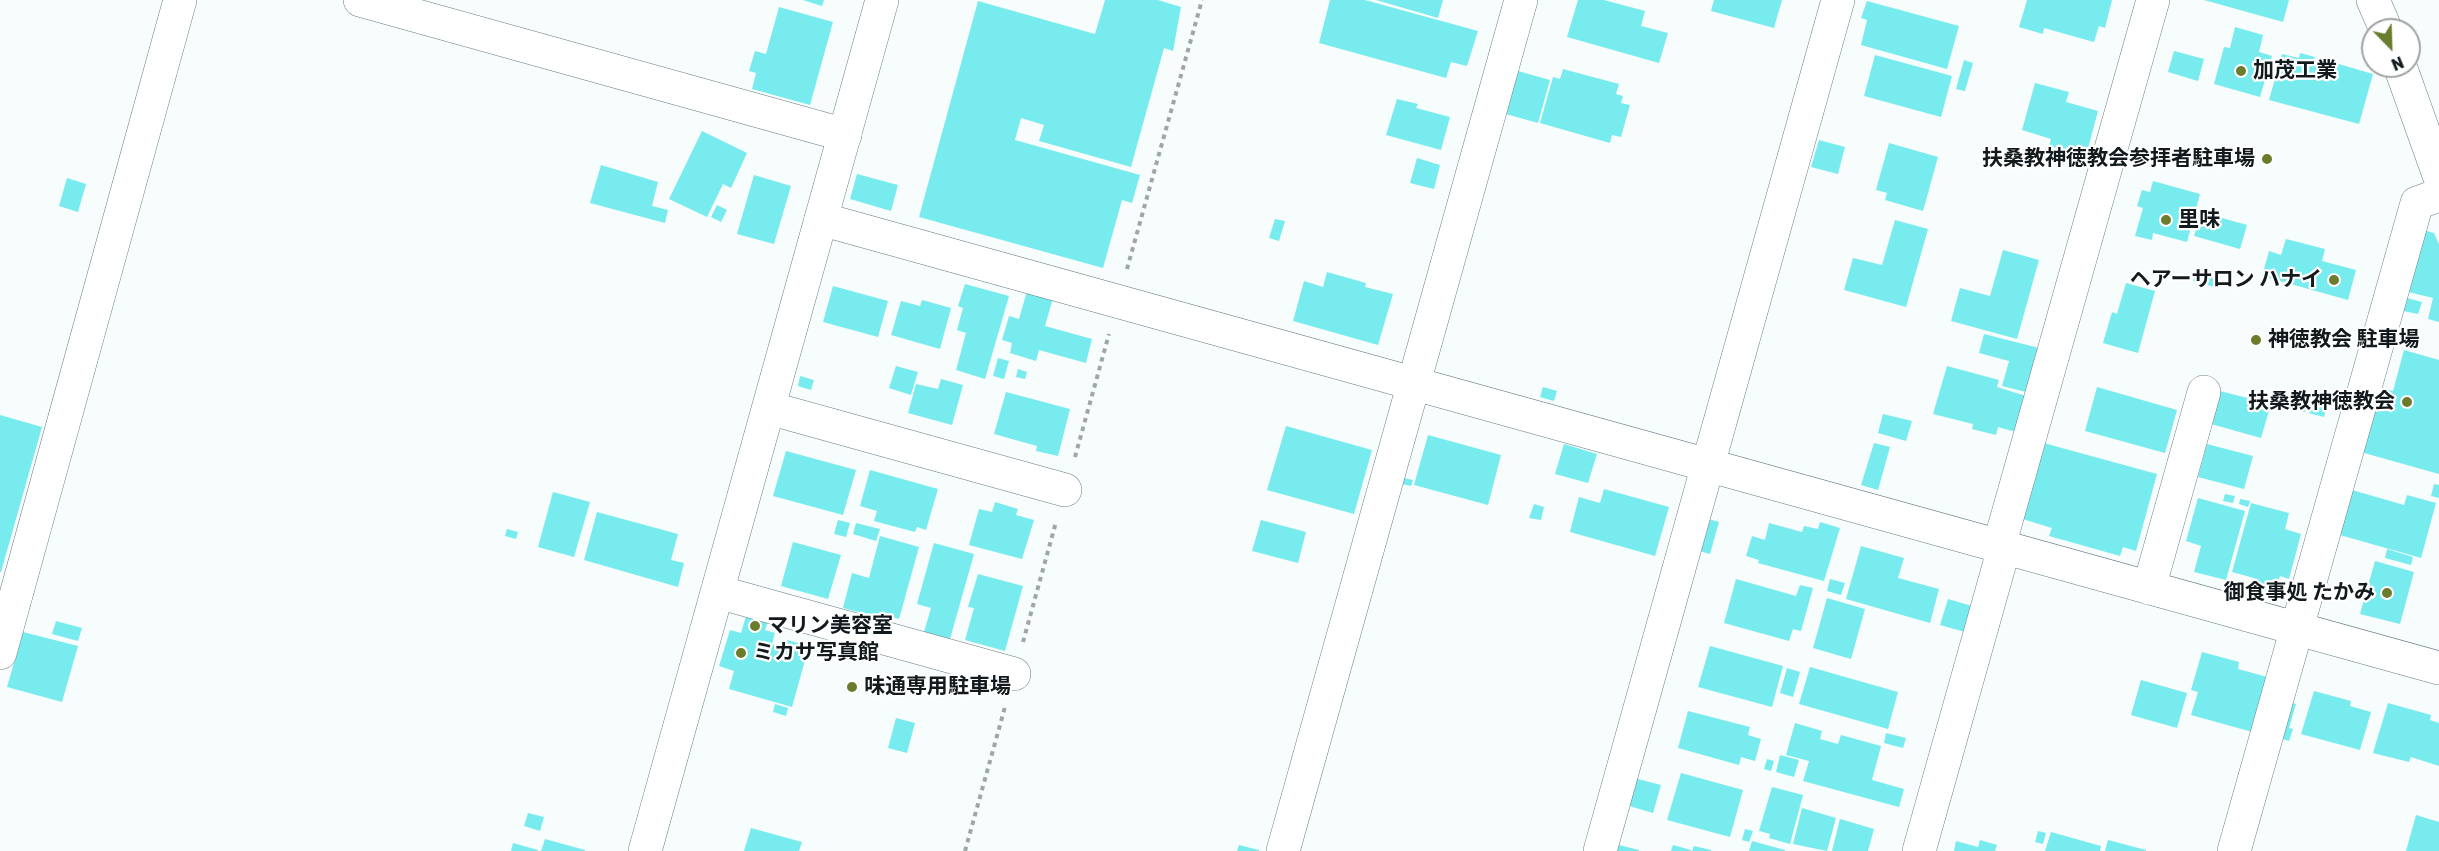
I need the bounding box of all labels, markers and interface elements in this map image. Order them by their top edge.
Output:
north arrow [2361,18,2421,78]
text: N [2388,52,2406,74]
place label: 加茂工業 [2253,58,2337,84]
marker: 加茂工業 [2234,64,2248,78]
place label: 扶桑教神徳教会参拝者駐車場 [1982,146,2255,172]
marker: 扶桑教神徳教会参拝者駐車場 [2260,152,2274,166]
place label: 里味 [2178,207,2220,233]
marker: 里味 [2159,213,2173,227]
place label: ヘアーサロン ハナイ [2130,267,2322,293]
marker: ヘアーサロン ハナイ [2327,273,2341,287]
place label: 神徳教会 駐車場 [2268,327,2419,353]
marker: 神徳教会 駐車場 [2249,333,2263,347]
place label: 扶桑教神徳教会 [2248,389,2395,415]
marker: 扶桑教神徳教会 [2400,395,2414,409]
place label: 御食事処 たかみ [2224,580,2375,606]
marker: 御食事処 たかみ [2380,586,2394,600]
place label: マリン美容室 [767,613,893,639]
marker: マリン美容室 [748,619,762,633]
place label: ミカサ写真館 [753,640,879,666]
marker: ミカサ写真館 [734,646,748,660]
place label: 味通専用駐車場 [864,674,1011,700]
marker: 味通専用駐車場 [845,680,859,694]

